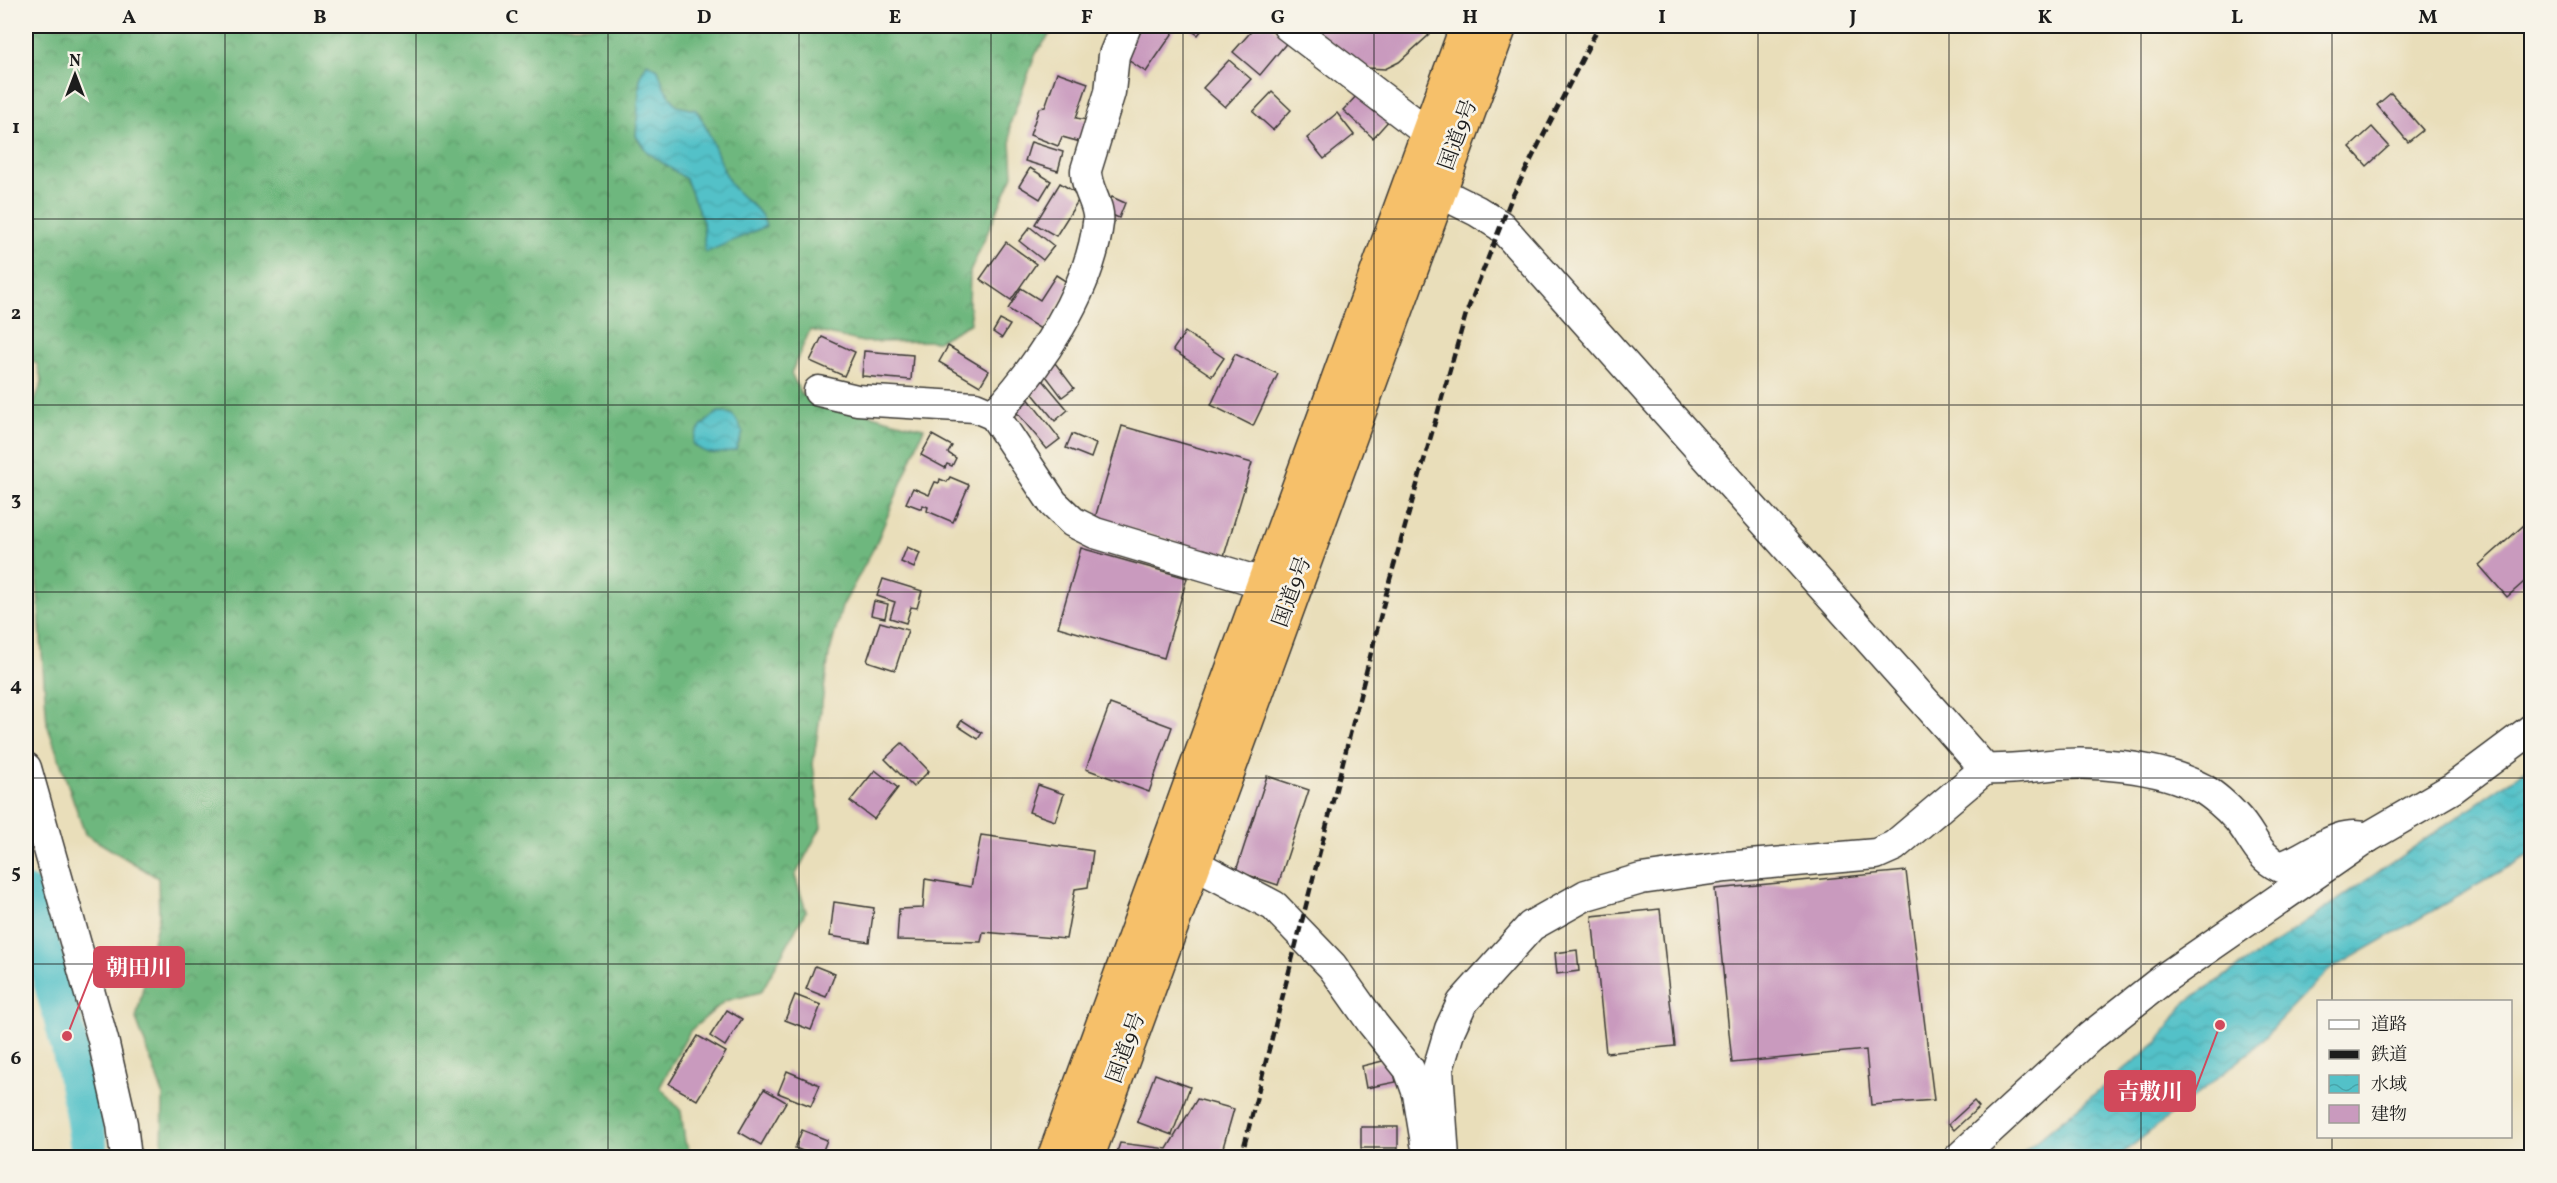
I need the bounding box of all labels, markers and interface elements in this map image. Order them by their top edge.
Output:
text: A [122,4,136,32]
text: B [313,4,327,32]
text: C [506,4,519,32]
text: D [697,4,711,32]
text: E [889,4,901,32]
text: F [1081,4,1093,32]
text: G [1271,4,1285,32]
text: H [1462,4,1478,32]
text: I [1658,4,1666,32]
text: J [1848,4,1857,32]
text: K [2038,4,2053,32]
text: L [2231,4,2243,32]
text: M [2418,4,2438,32]
north arrow [45,45,105,105]
text: N [69,51,81,73]
street label: 国道9号 [1433,95,1485,175]
text: 1 [12,114,20,142]
text: 2 [11,300,21,328]
text: 3 [11,486,21,514]
street label: 国道9号 [1267,552,1319,632]
text: 4 [10,672,22,700]
text: 5 [11,859,21,887]
callout: 朝田川 [94,947,184,987]
text: 朝田川 [106,954,172,985]
legend [2317,1000,2512,1138]
street label: 国道9号 [1101,1008,1153,1088]
text: 道路 [2371,1013,2407,1038]
text: 鉄道 [2371,1043,2407,1068]
text: 6 [11,1045,22,1073]
callout: 吉敷川 [2105,1071,2195,1111]
text: 水域 [2371,1073,2407,1098]
text: 吉敷川 [2117,1078,2183,1109]
text: 建物 [2371,1103,2407,1128]

